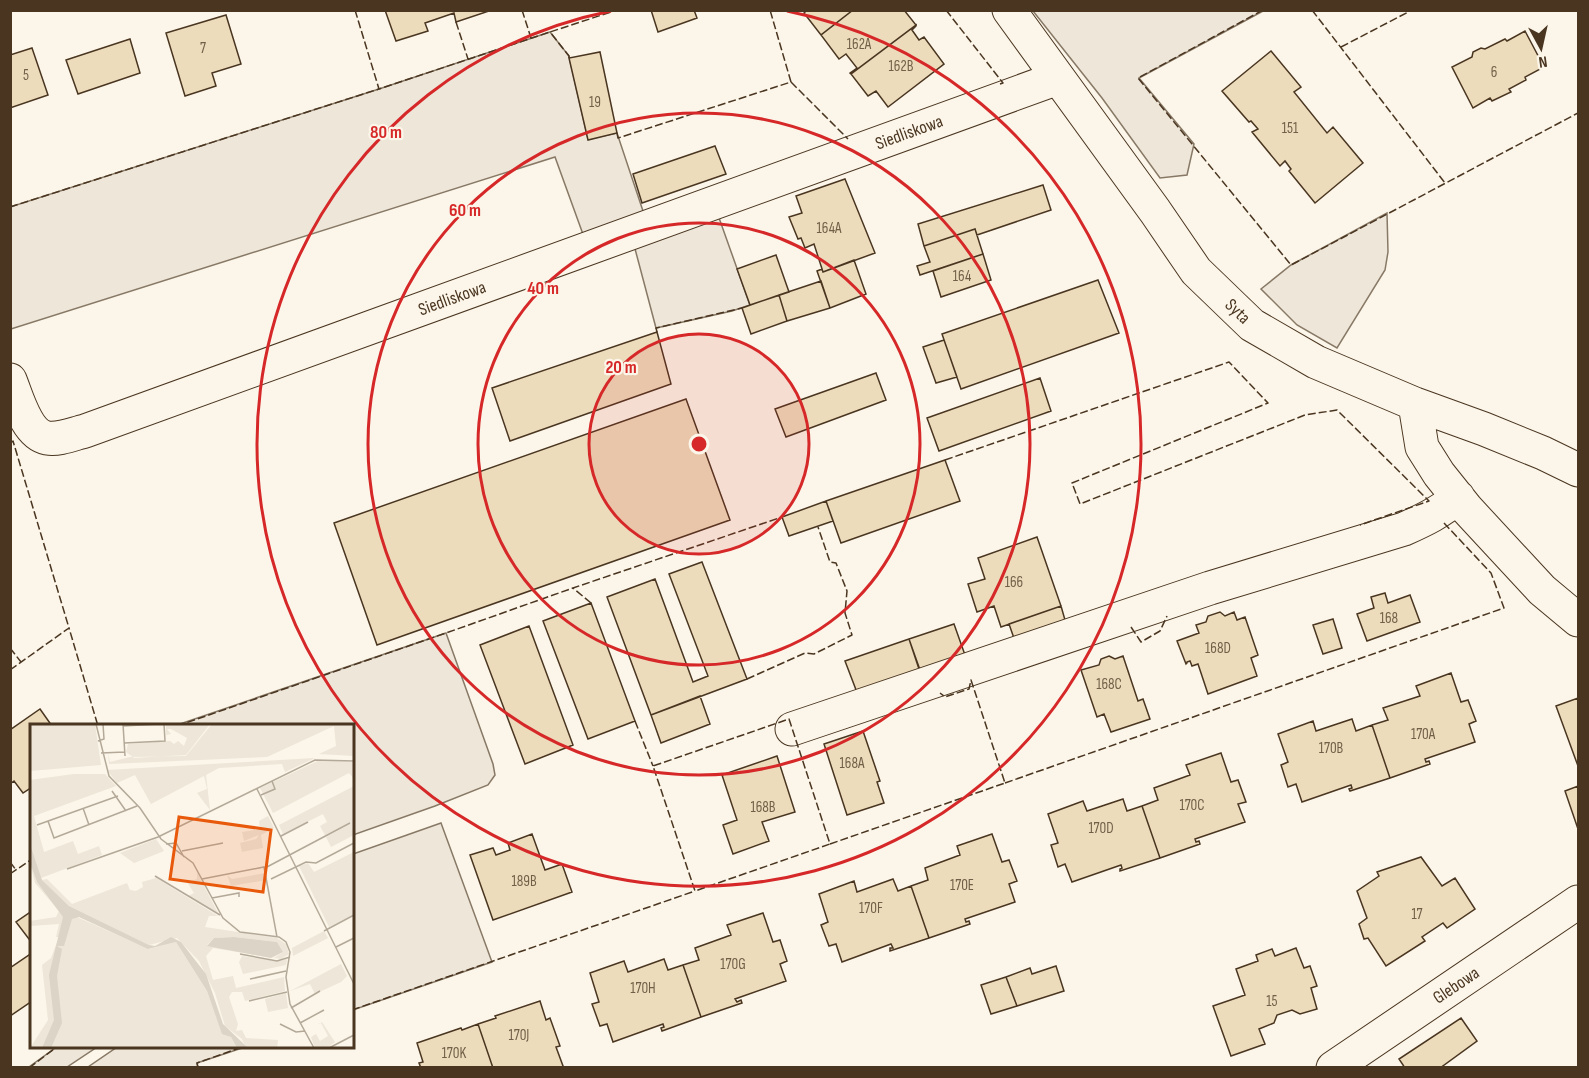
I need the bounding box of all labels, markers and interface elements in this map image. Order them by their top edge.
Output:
north arrow [1511,18,1571,78]
house number: 162A [847,35,872,54]
house number: 7 [200,39,206,58]
text: N [1537,51,1548,71]
house number: 162B [889,57,914,76]
house number: 6 [1491,63,1497,82]
house number: 5 [23,66,29,85]
house number: 19 [589,93,601,112]
street label: Siedliskowa [873,111,946,154]
house number: 151 [1282,119,1299,138]
text: 80 m [370,122,402,143]
text: 60 m [449,200,481,221]
house number: 164A [817,219,842,238]
house number: 164 [953,267,971,286]
street label: Siedliskowa [416,277,489,320]
text: 40 m [527,278,559,299]
street label: Syta [1221,294,1255,328]
text: 20 m [605,357,637,378]
centre of rings [689,434,709,454]
house number: 166 [1005,573,1023,592]
house number: 168 [1380,609,1398,628]
house number: 168D [1205,639,1231,658]
house number: 168C [1096,675,1122,694]
inset map [30,724,354,1048]
house number: 170A [1411,725,1436,744]
house number: 170B [1319,739,1344,758]
house number: 168A [840,754,865,773]
house number: 170C [1179,796,1205,815]
house number: 168B [750,798,776,817]
house number: 170D [1088,819,1114,838]
house number: 189B [511,872,537,891]
house number: 170E [950,876,974,895]
house number: 170F [859,899,883,918]
house number: 17 [1411,905,1423,924]
house number: 170G [720,955,746,974]
street label: Glebowa [1429,962,1483,1008]
house number: 170H [630,979,656,998]
house number: 15 [1266,992,1278,1011]
house number: 170J [509,1026,529,1045]
house number: 170K [442,1044,467,1063]

